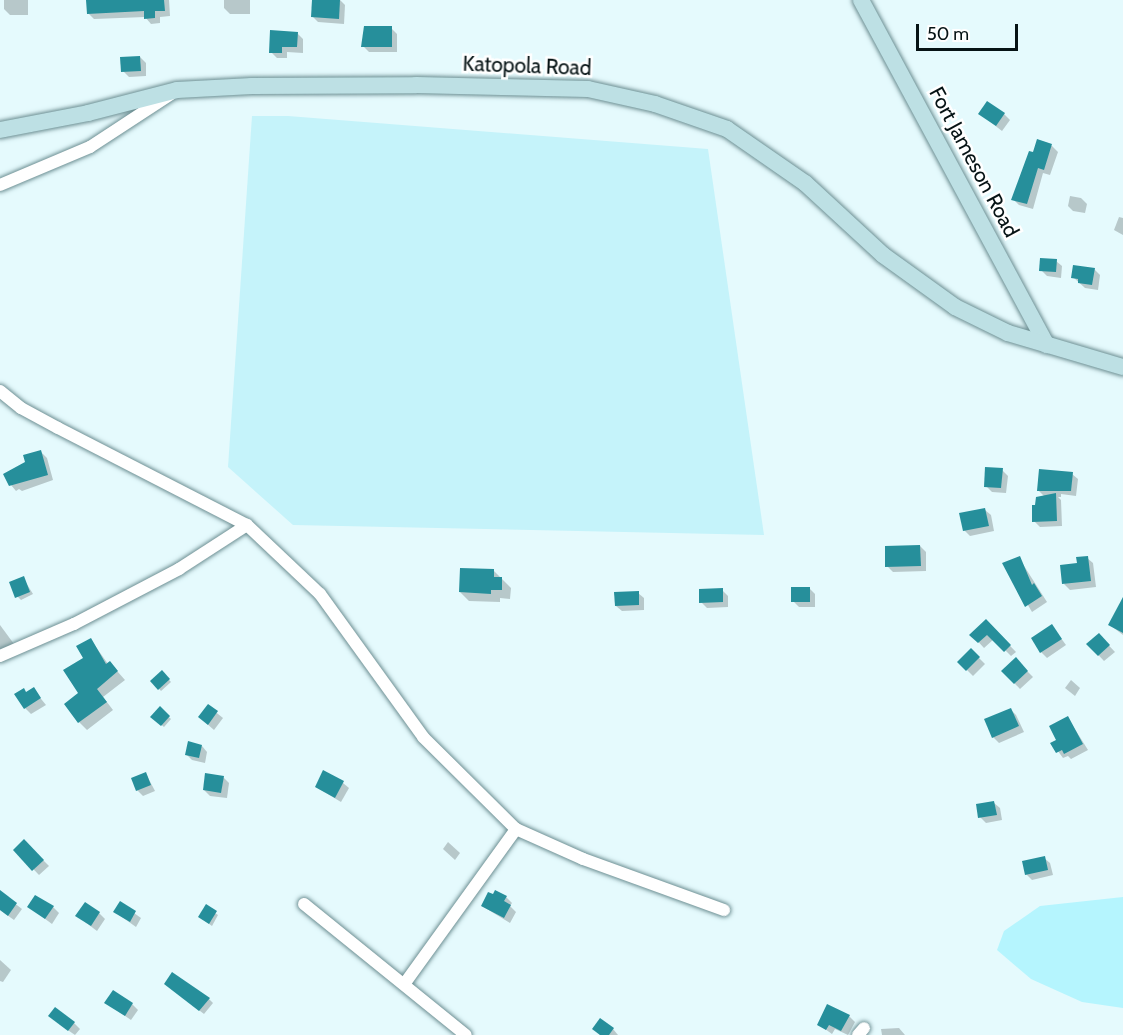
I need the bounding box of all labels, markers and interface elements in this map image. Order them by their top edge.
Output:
scale bar [919,12,1021,50]
text: 50 m [927,23,969,45]
street label: Katopola Road [462,51,592,81]
street label: Fort Jameson Road [924,82,1024,242]

